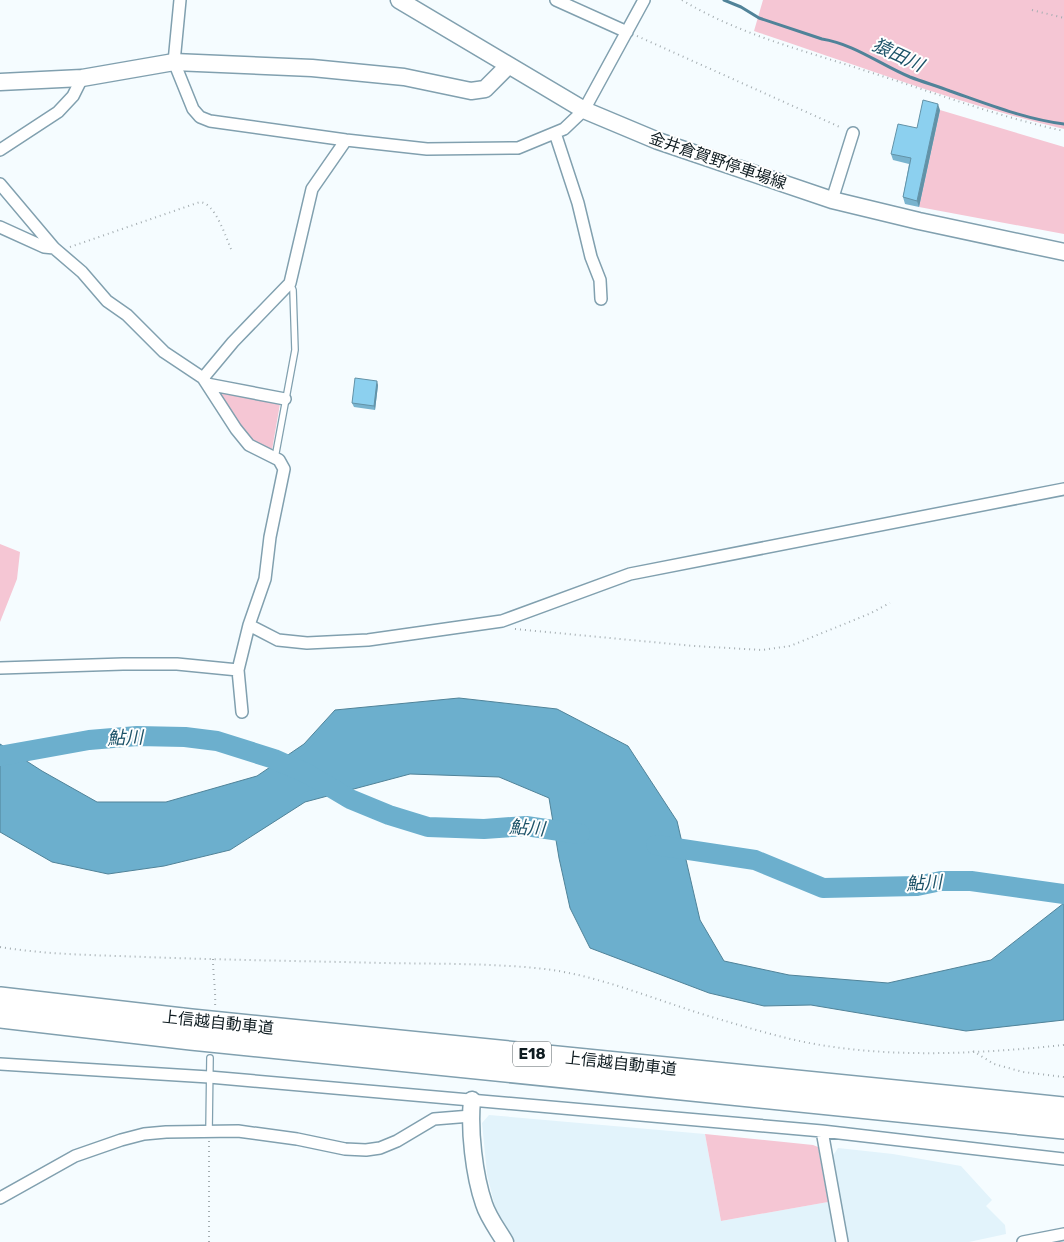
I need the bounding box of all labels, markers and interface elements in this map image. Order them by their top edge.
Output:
water label: 猿田川 [869,34,929,77]
street label: 金井倉賀野停車場線 [647,128,789,193]
water label: 鮎川 [107,726,145,750]
water label: 鮎川 [508,816,548,840]
water label: 鮎川 [905,871,945,895]
street label: 上信越自動車道 [161,1007,275,1038]
road number: E18 [513,1042,551,1066]
street label: 上信越自動車道 [564,1048,678,1079]

